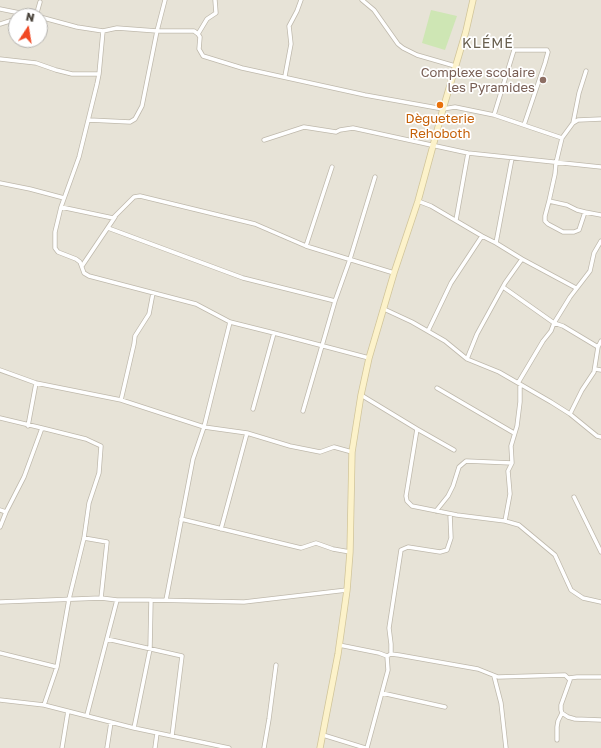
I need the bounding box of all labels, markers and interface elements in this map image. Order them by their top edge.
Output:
north arrow [8,8,48,48]
text: N [25,10,36,24]
district label: KLÉMÉ [462,36,514,52]
place label: Complexe scolaire les Pyramides [421,65,535,96]
marker: Complexe scolaire les Pyramides [538,75,548,85]
marker: Dègueterie Rehoboth [435,100,445,110]
place label: Dègueterie Rehoboth [406,111,474,142]

